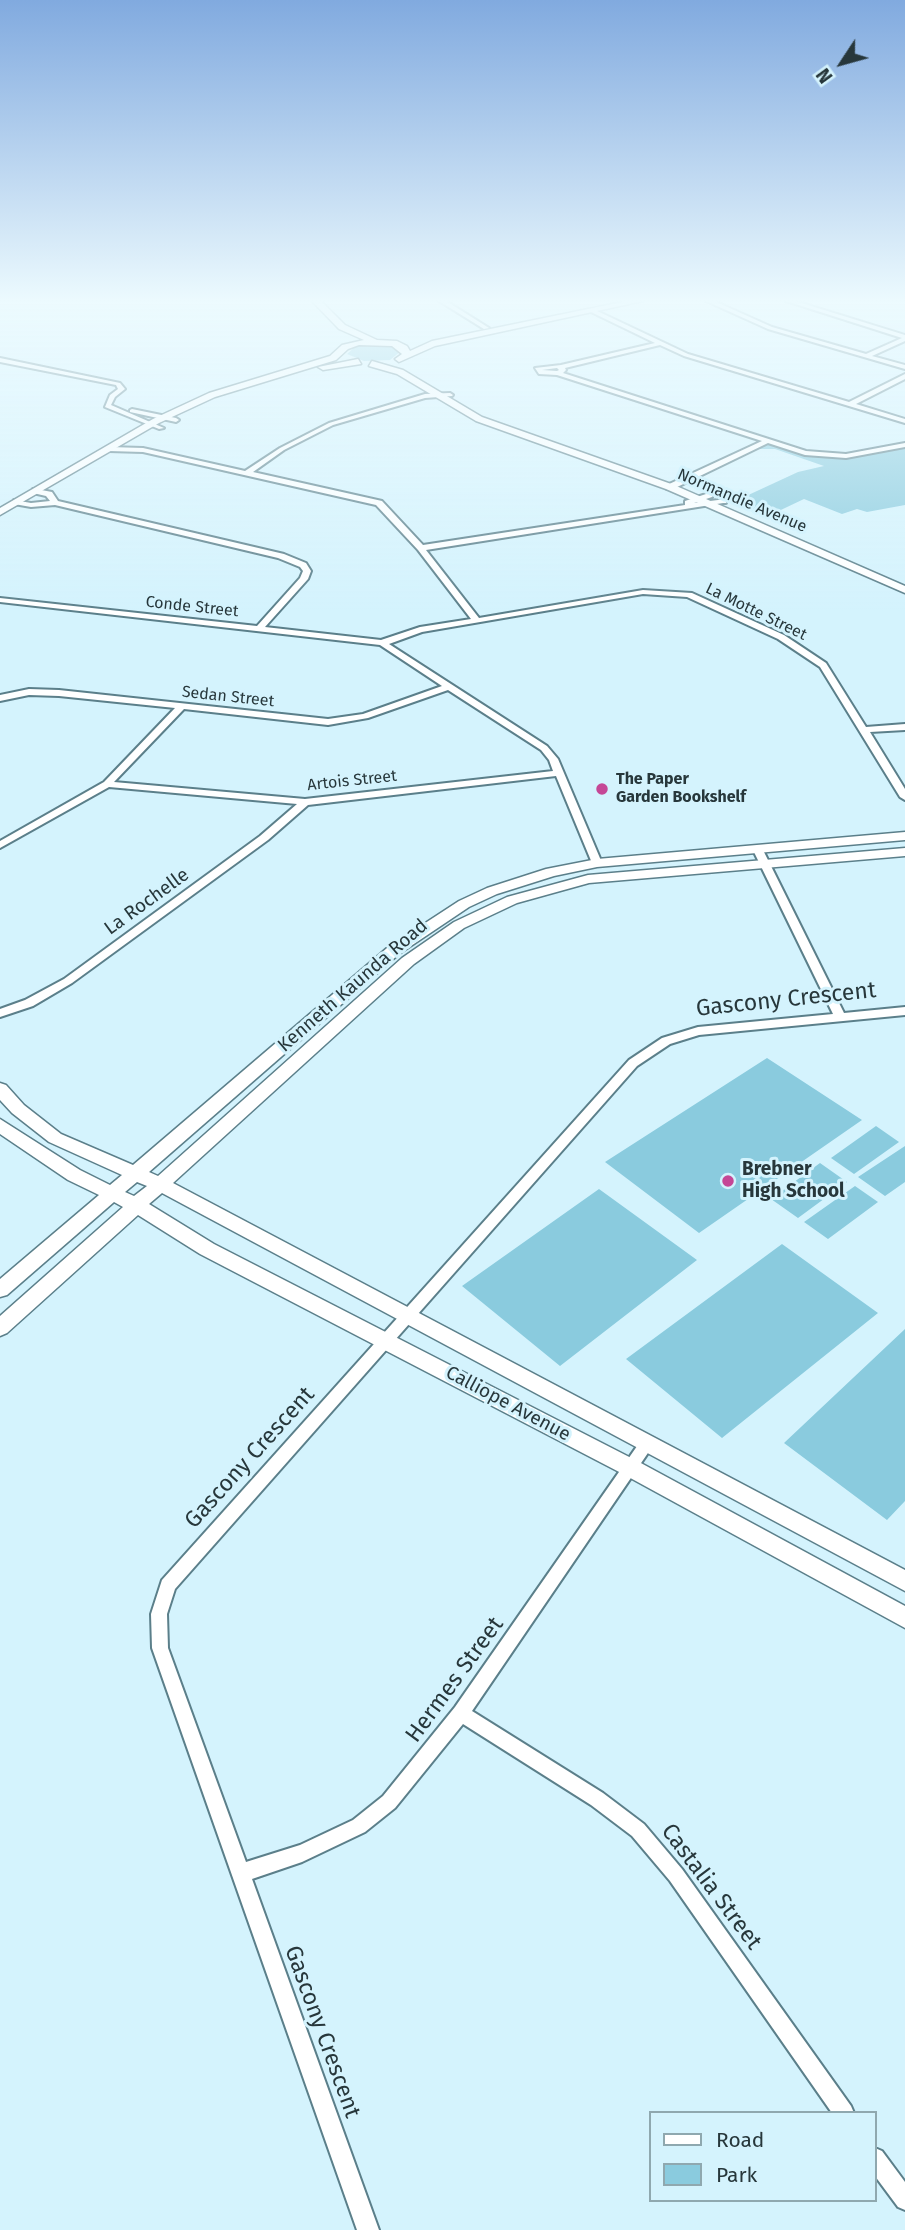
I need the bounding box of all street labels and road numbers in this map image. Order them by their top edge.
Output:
street label: Normandie Avenue [675,465,809,537]
street label: La Motte Street [702,579,810,645]
street label: Conde Street [145,593,239,621]
street label: Sedan Street [181,683,275,711]
street label: Artois Street [306,767,398,795]
street label: La Rochelle [100,864,194,940]
street label: Kenneth Kaunda Road [273,915,433,1057]
street label: Gascony Crescent [695,977,877,1023]
street label: Calliope Avenue [442,1362,574,1446]
street label: Gascony Crescent [179,1381,321,1535]
street label: Hermes Street [400,1612,510,1748]
street label: Castalia Street [655,1819,767,1955]
street label: Gascony Crescent [278,1942,366,2122]

